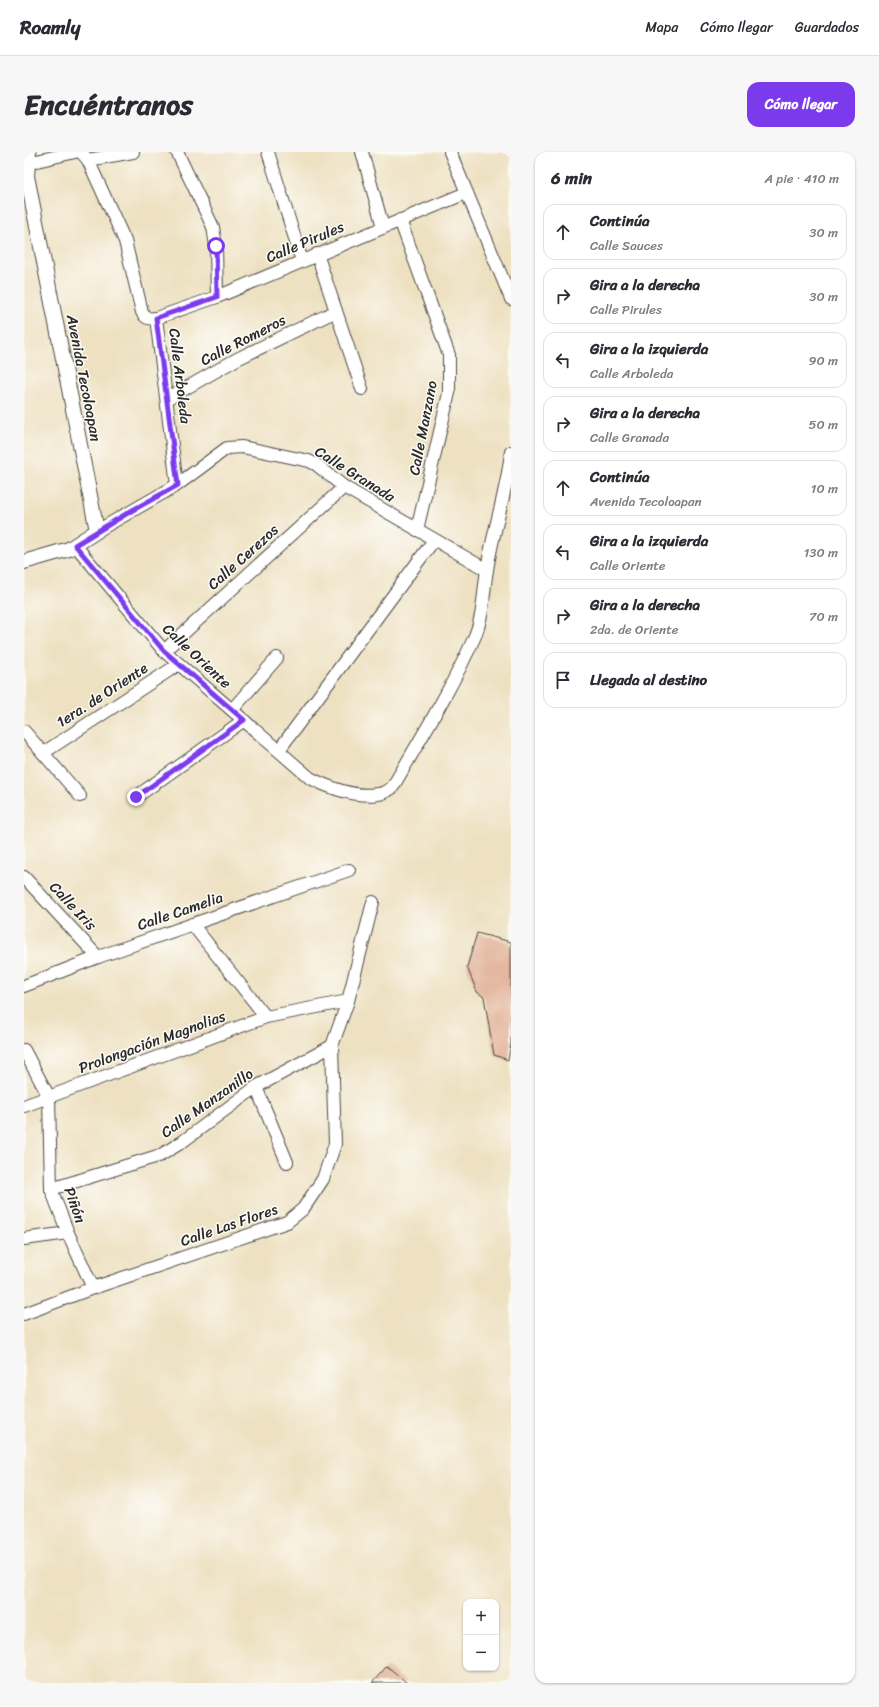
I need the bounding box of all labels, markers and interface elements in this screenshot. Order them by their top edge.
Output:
text: Roamly [20,11,80,44]
text: Mapa [645,15,678,40]
text: Cómo llegar [700,15,773,40]
text: Guardados [795,15,859,40]
text: Encuéntranos [24,80,193,129]
button: Cómo llegar [747,82,855,127]
text: 6 min [551,163,592,193]
text: A pie · 410 m [764,167,839,190]
text: Continúa [590,208,649,234]
street label: Calle Pirules [262,214,348,270]
icon: ahead [552,221,574,243]
text: 30 m [809,221,838,244]
text: Calle Sauces [590,234,663,257]
route start [207,237,225,255]
text: Gira a la derecha [590,272,700,298]
icon: right [552,285,574,307]
text: 30 m [809,285,838,308]
text: Calle Pirules [590,298,662,321]
street label: Calle Romeros [195,307,291,373]
street label: Avenida Tecoloapan [59,311,109,444]
street label: Calle Arboleda [161,327,199,426]
text: Gira a la izquierda [590,336,708,362]
icon: left [552,349,574,371]
text: 90 m [808,349,838,372]
text: Calle Arboleda [590,362,673,385]
street label: Calle Manzano [401,378,445,478]
text: Gira a la derecha [590,400,700,426]
icon: right [552,413,574,435]
text: 50 m [808,413,838,436]
text: Calle Granada [590,426,669,449]
street label: Calle Granada [309,439,401,509]
text: Continúa [590,464,649,490]
icon: ahead [552,477,574,499]
text: 10 m [811,477,838,500]
text: Avenida Tecoloapan [590,490,702,513]
street label: Calle Cerezos [201,517,285,596]
text: Gira a la izquierda [590,528,708,554]
icon: left [552,541,574,563]
text: 130 m [804,541,838,564]
text: Calle Oriente [590,554,666,577]
text: Gira a la derecha [590,592,700,618]
icon: right [552,605,574,627]
text: 70 m [809,605,838,628]
street label: Calle Oriente [156,617,238,695]
text: 2da. de Oriente [590,618,679,641]
street label: 1era. de Oriente [51,656,153,734]
text: Llegada al destino [590,667,707,693]
icon: arrive [552,669,574,691]
route end [127,788,145,806]
street label: Calle Iris [43,875,103,937]
street label: Calle Camelia [134,884,227,938]
street label: Prolongación Magnolias [75,1003,229,1081]
street label: Calle Manzanillo [155,1061,259,1145]
street label: Piñón [56,1183,94,1227]
street label: Calle Las Flores [177,1196,282,1254]
map controls [463,1599,499,1671]
button: + [463,1599,499,1635]
button: − [463,1635,499,1671]

